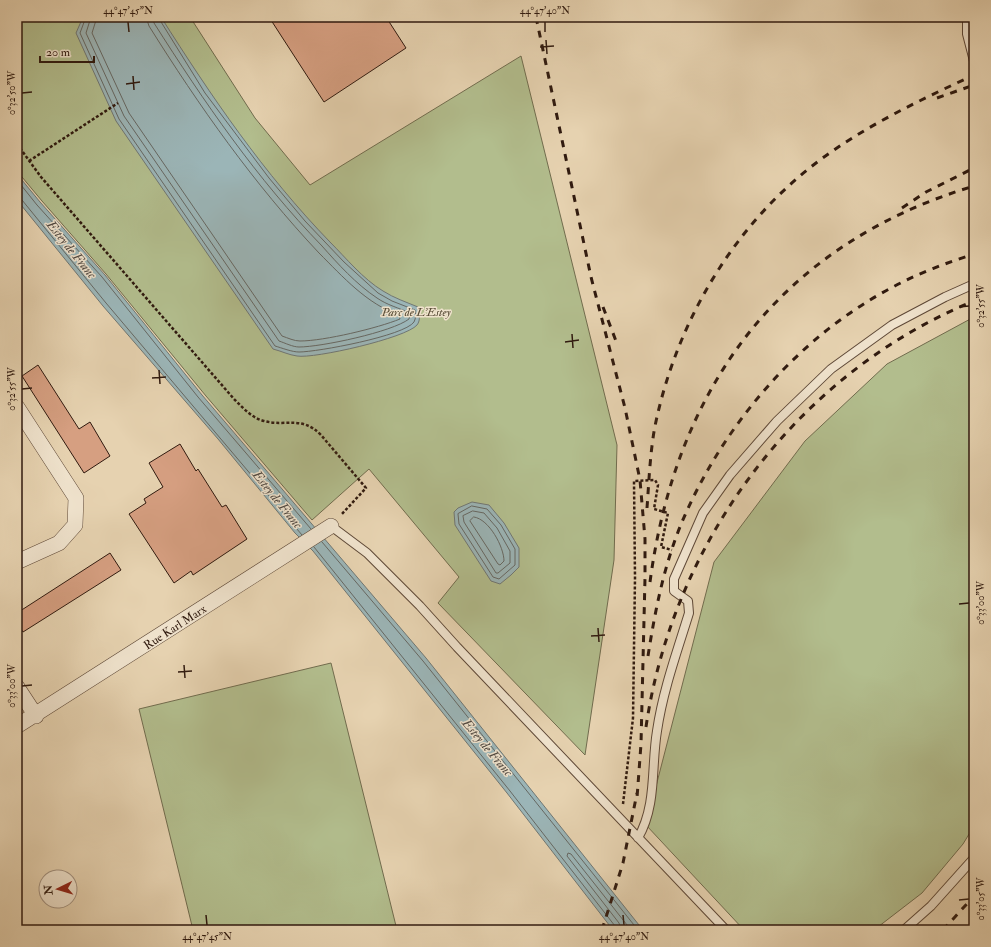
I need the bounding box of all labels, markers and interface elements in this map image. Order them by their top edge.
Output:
text: 44°47'45"N [103,5,153,17]
text: 44°47'40"N [520,5,570,17]
scale bar [40,38,94,64]
text: 20 m [46,45,71,60]
text: 0°32'50"W [6,70,18,115]
water label: Estey de Franc [42,217,100,283]
text: 0°32'55"W [975,283,987,328]
park label: Parc de L'Estey [380,305,451,320]
text: 0°32'55"W [6,366,18,411]
water label: Estey de Franc [248,467,306,533]
text: 0°33'00"W [975,580,987,625]
street label: Rue Karl Marx [141,601,210,653]
text: 0°33'00"W [6,663,18,708]
water label: Estey de Franc [458,715,517,780]
north arrow [38,869,78,909]
text: 0°33'05"W [975,877,987,920]
text: N [42,883,56,896]
text: 44°47'45"N [182,931,232,943]
text: 44°47'40"N [599,931,649,943]

